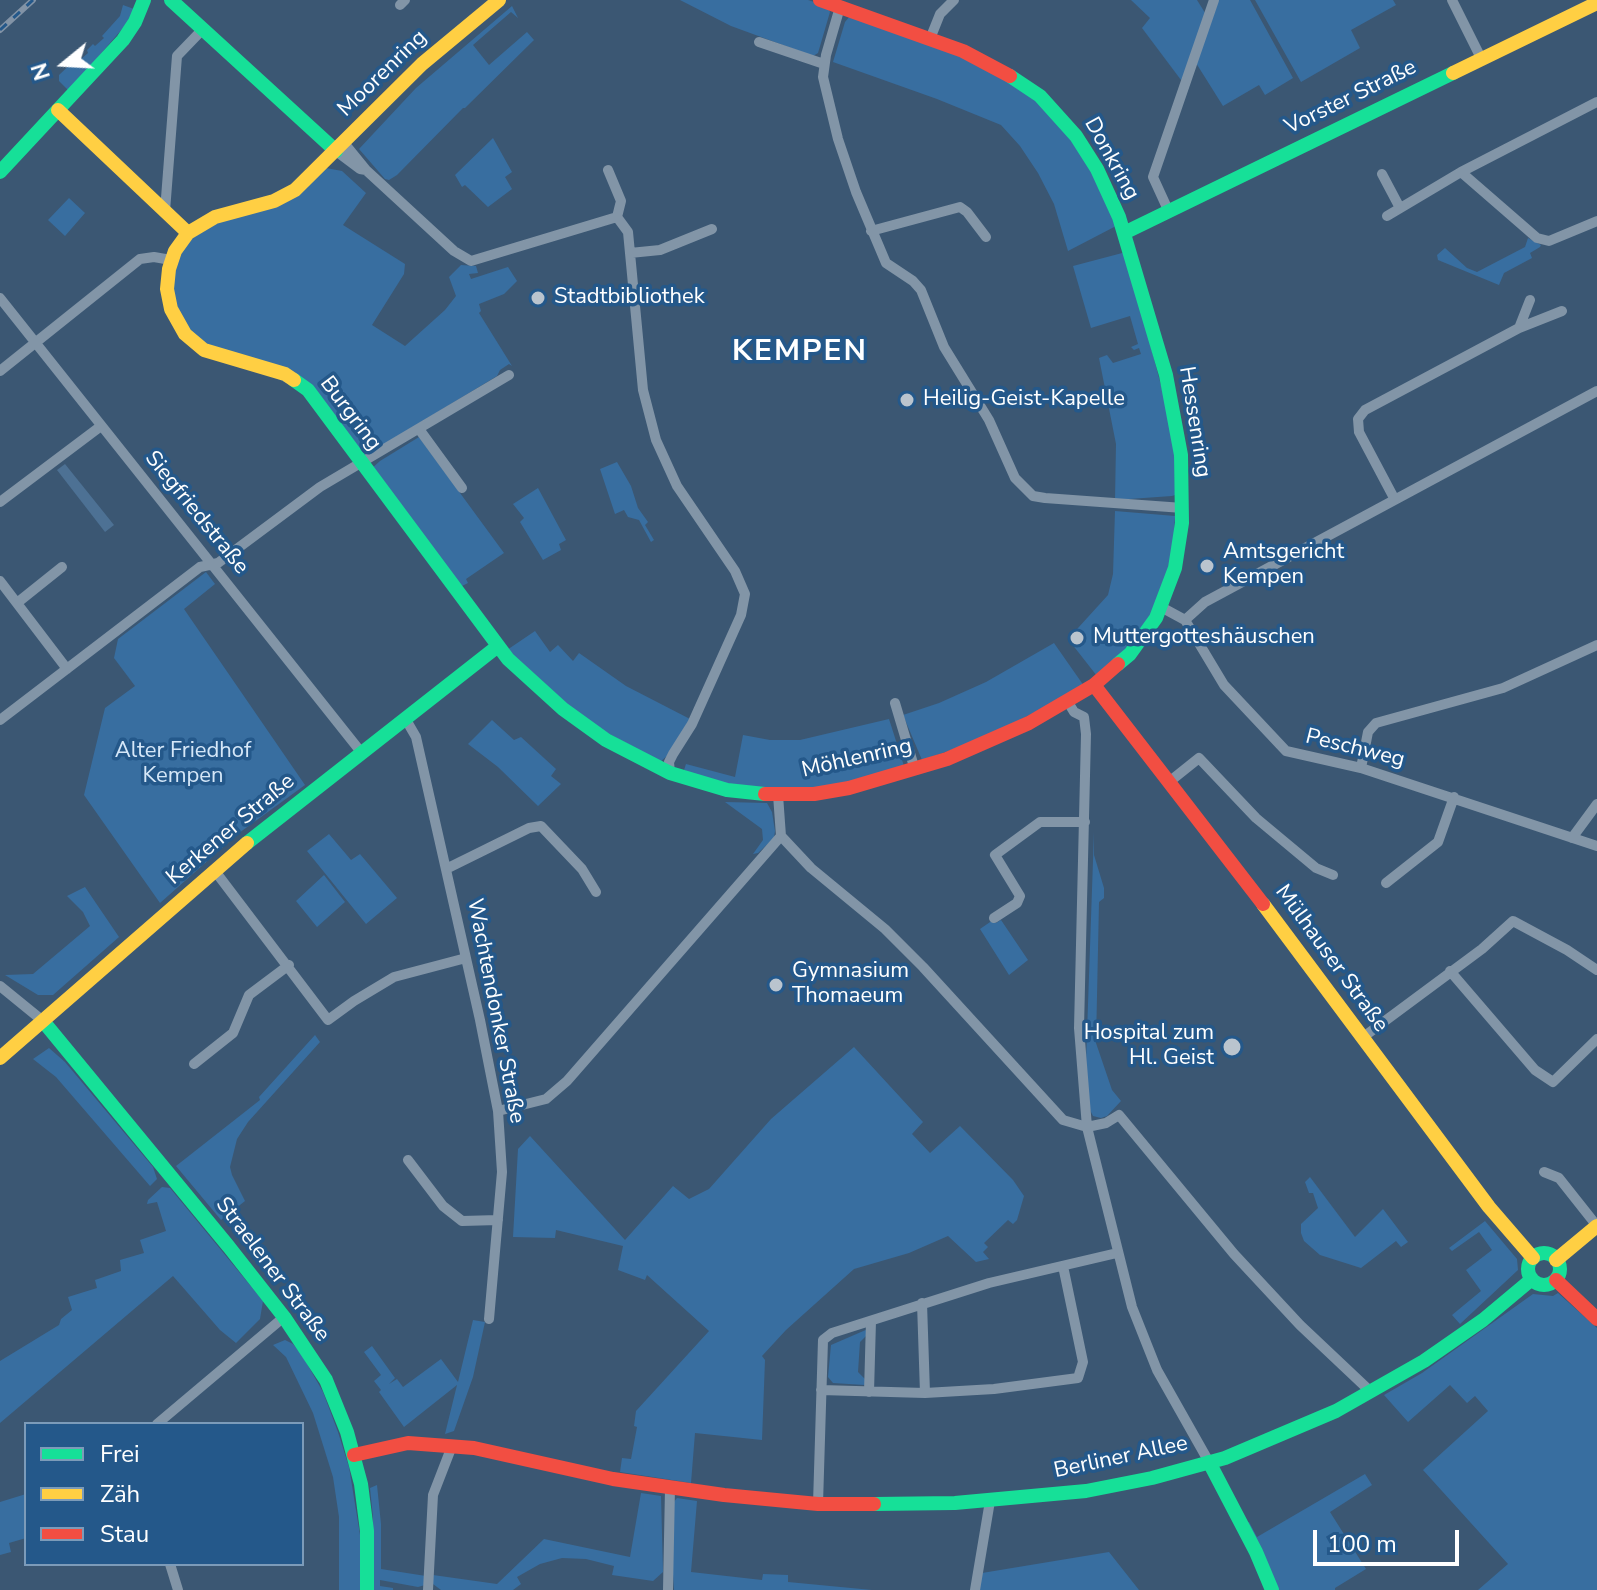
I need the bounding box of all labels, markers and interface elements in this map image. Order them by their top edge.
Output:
north arrow [24,24,104,104]
street label: Moorenring [333,25,433,123]
street label: Vorster Straße [1281,55,1421,141]
text: N [24,59,58,84]
street label: Donkring [1078,113,1144,205]
place label: Stadtbibliothek [554,285,705,311]
marker: Stadtbibliothek [529,289,547,307]
district label: KEMPEN [732,335,868,371]
street label: Hessenring [1172,365,1216,479]
street label: Burgring [314,372,386,456]
place label: Heilig-Geist-Kapelle [923,387,1125,413]
marker: Heilig-Geist-Kapelle [898,391,916,409]
street label: Siegfriedstraße [138,446,254,580]
place label: Amtsgericht Kempen [1223,540,1344,592]
marker: Amtsgericht Kempen [1198,557,1216,575]
place label: Muttergotteshäuschen [1093,625,1315,651]
marker: Muttergotteshäuschen [1068,629,1086,647]
street label: Peschweg [1303,724,1407,774]
street label: Möhlenring [799,733,915,785]
park label: Alter Friedhof Kempen [115,739,251,790]
street label: Kerkener Straße [162,769,300,891]
street label: Mülhauser Straße [1269,880,1393,1038]
street label: Wachtendonker Straße [460,896,530,1126]
place label: Gymnasium Thomaeum [792,959,909,1010]
marker: Gymnasium Thomaeum [767,976,785,994]
place label: Hospital zum Hl. Geist [1084,1021,1214,1072]
marker: Hospital zum Hl. Geist [1221,1036,1243,1058]
street label: Straelener Straße [209,1193,335,1347]
legend [24,1422,304,1566]
street label: Berliner Allee [1052,1431,1190,1485]
text: Frei [100,1438,140,1470]
text: Zäh [100,1478,140,1510]
scale bar [1317,1514,1463,1564]
text: Stau [100,1518,149,1550]
text: 100 m [1327,1528,1397,1560]

